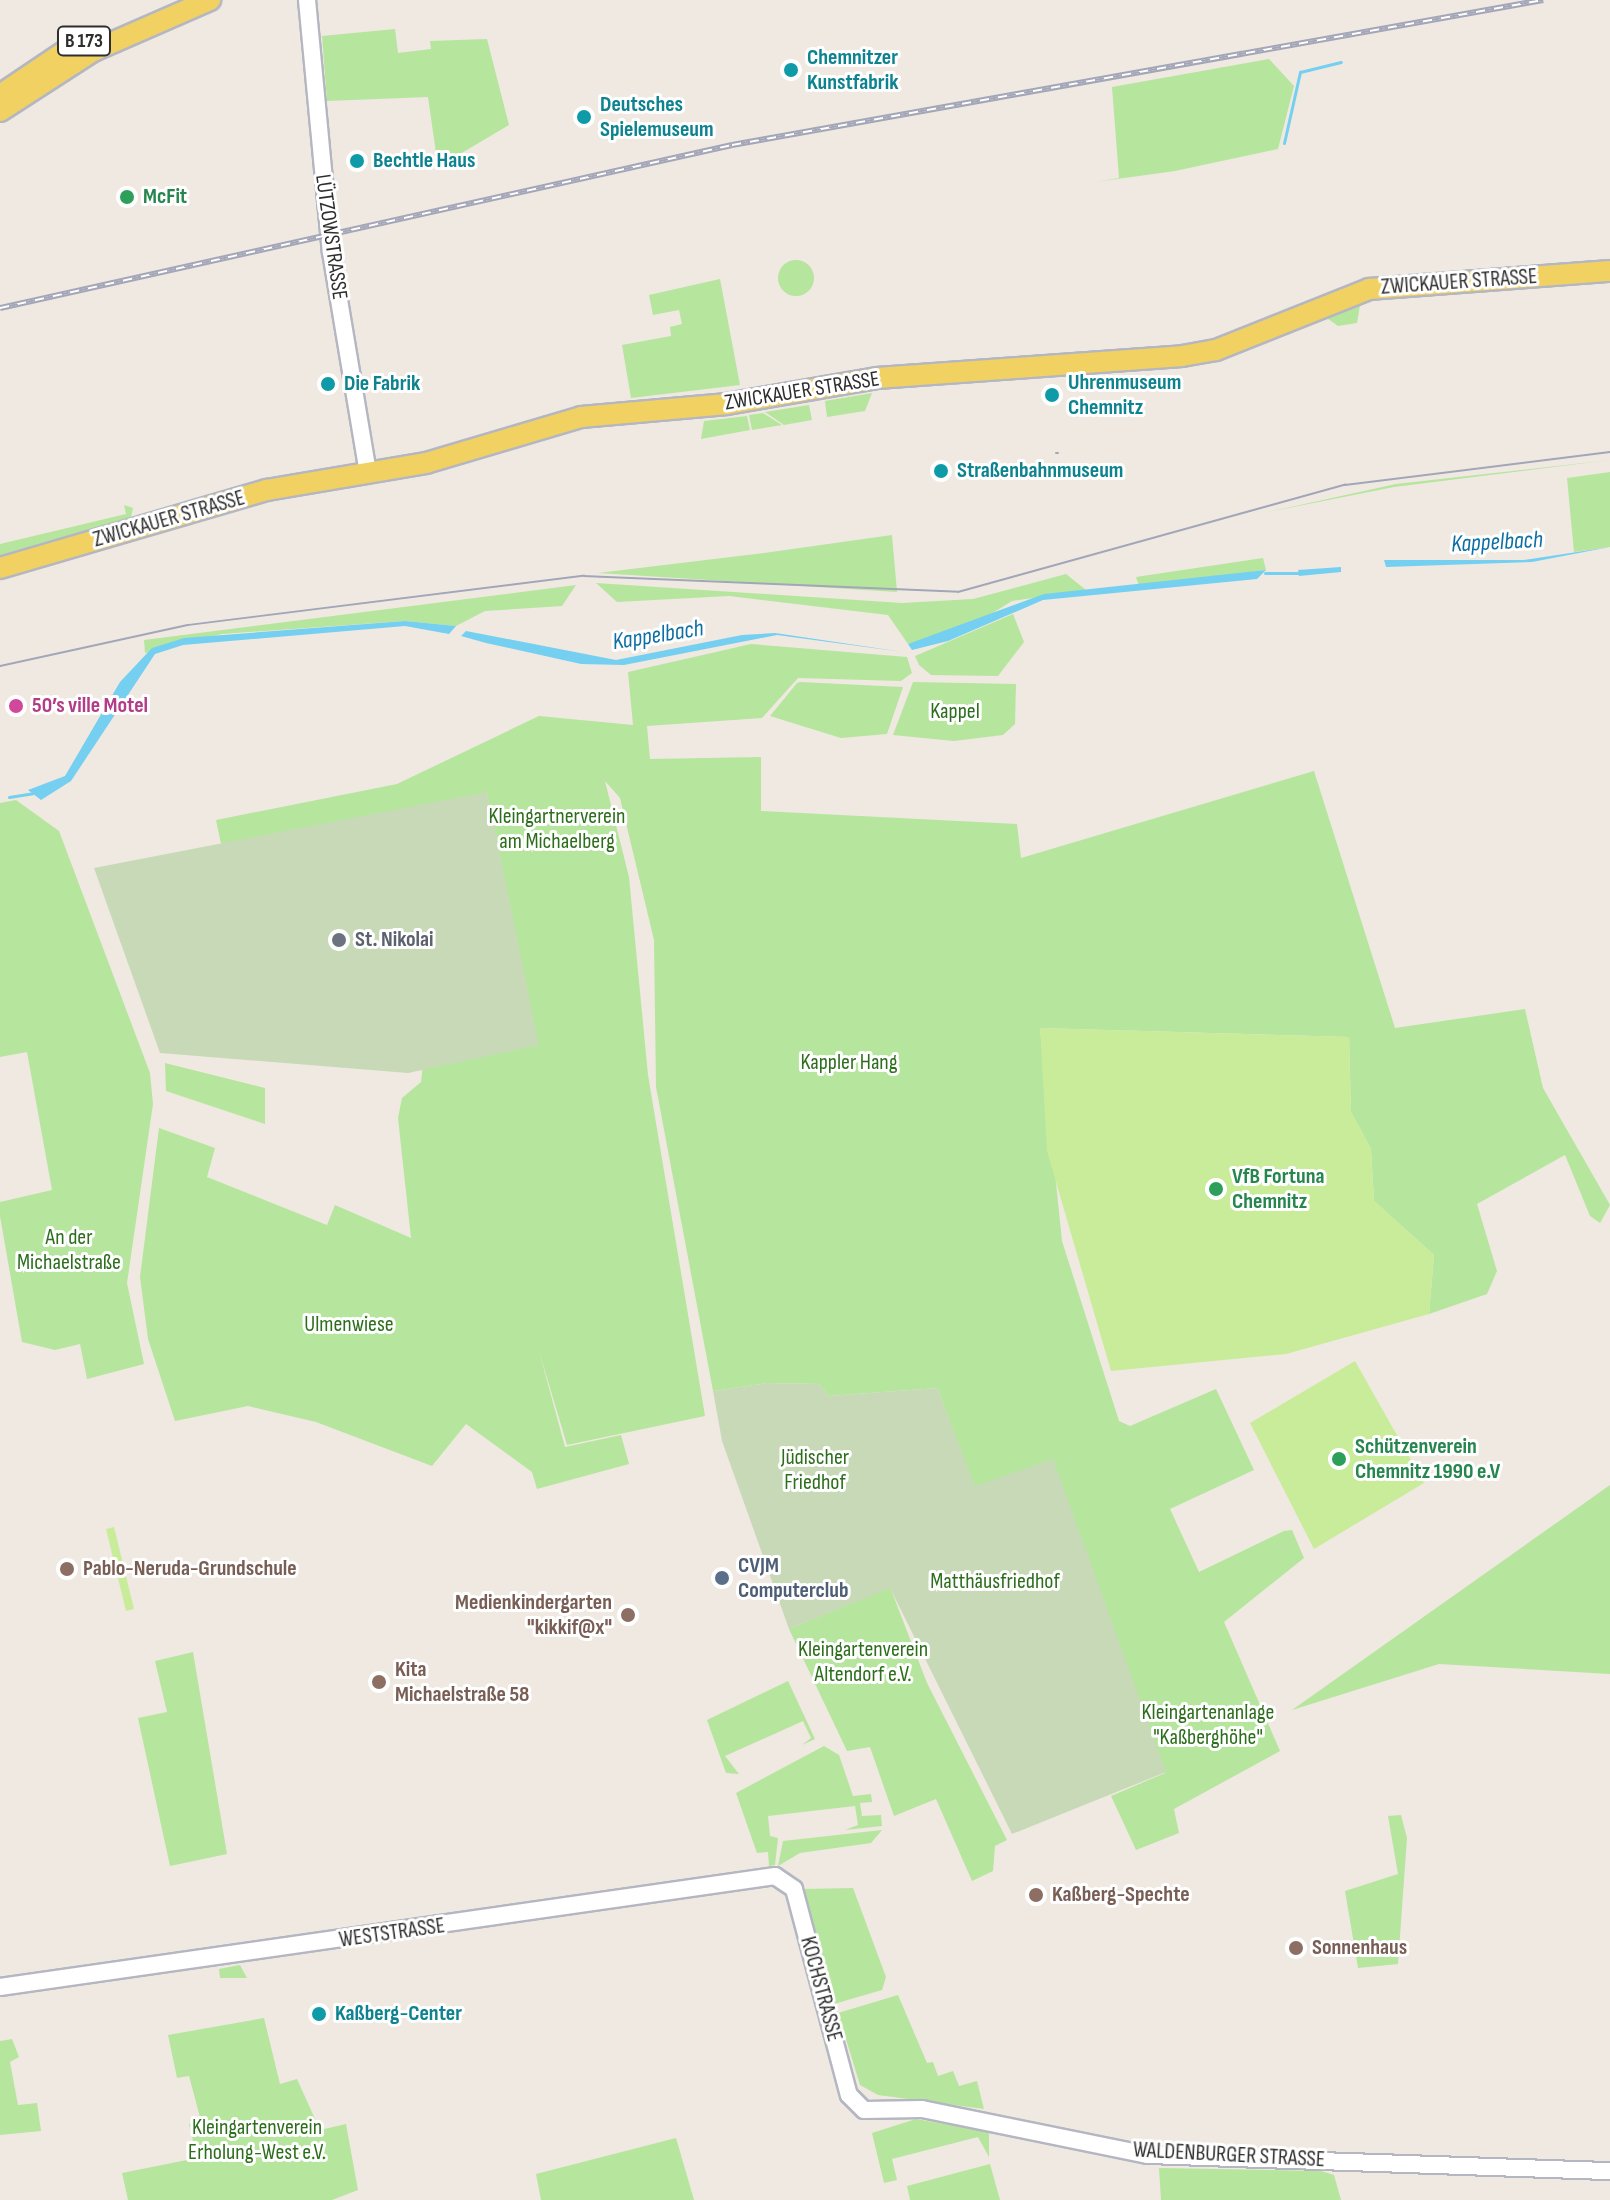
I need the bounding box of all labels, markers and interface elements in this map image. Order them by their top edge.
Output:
road number: B 173 [56,25,112,57]
place label: Chemnitzer Kunstfabrik [807,44,898,96]
marker: Chemnitzer Kunstfabrik [782,61,800,79]
place label: Deutsches Spielemuseum [600,91,713,142]
marker: Deutsches Spielemuseum [575,108,593,126]
place label: Bechtle Haus [373,148,475,174]
marker: Bechtle Haus [348,152,366,170]
street label: LÜTZOWSTRASSE [309,172,353,302]
place label: McFit [143,184,187,210]
marker: McFit [118,188,136,206]
street label: ZWICKAUER STRASSE [1380,263,1538,301]
street label: ZWICKAUER STRASSE [723,366,881,416]
place label: Uhrenmuseum Chemnitz [1068,369,1181,420]
place label: Die Fabrik [344,371,420,397]
marker: Die Fabrik [319,375,337,393]
marker: Uhrenmuseum Chemnitz [1043,386,1061,404]
place label: Straßenbahnmuseum [957,458,1123,484]
marker: Straßenbahnmuseum [932,462,950,480]
street label: ZWICKAUER STRASSE [90,485,248,553]
water label: Kappelbach [1450,525,1544,559]
water label: Kappelbach [610,614,706,656]
place label: 50’s ville Motel [32,693,148,719]
marker: 50’s ville Motel [7,697,25,715]
park label: Kappel [930,699,980,725]
park label: Kleingartnerverein am Michaelberg [489,803,625,854]
place label: St. Nikolai [355,927,434,953]
marker: St. Nikolai [330,931,348,949]
park label: Kappler Hang [800,1050,898,1076]
place label: VfB Fortuna Chemnitz [1232,1163,1324,1214]
marker: VfB Fortuna Chemnitz [1207,1180,1225,1198]
park label: An der Michaelstraße [17,1224,121,1276]
park label: Ulmenwiese [304,1312,394,1338]
place label: Schützenverein Chemnitz 1990 e.V [1355,1433,1500,1484]
park label: Jüdischer Friedhof [781,1444,849,1496]
marker: Schützenverein Chemnitz 1990 e.V [1330,1450,1348,1468]
place label: CVJM Computerclub [738,1552,848,1604]
place label: Pablo-Neruda-Grundschule [83,1556,297,1582]
marker: Pablo-Neruda-Grundschule [58,1560,76,1578]
marker: CVJM Computerclub [713,1569,731,1587]
park label: Matthäusfriedhof [930,1569,1060,1595]
place label: Medienkindergarten "kikkif@x" [455,1589,612,1640]
marker: Medienkindergarten "kikkif@x" [619,1606,637,1624]
park label: Kleingartenverein Altendorf e.V. [798,1636,928,1688]
place label: Kita Michaelstraße 58 [395,1656,529,1708]
marker: Kita Michaelstraße 58 [370,1673,388,1691]
park label: Kleingartenanlage "Kaßberghöhe" [1142,1699,1274,1750]
place label: Kaßberg-Spechte [1052,1882,1190,1908]
marker: Kaßberg-Spechte [1027,1886,1045,1904]
street label: WESTSTRASSE [337,1913,447,1953]
street label: KOCHSTRASSE [794,1934,848,2044]
place label: Sonnenhaus [1312,1935,1407,1961]
marker: Sonnenhaus [1287,1939,1305,1957]
place label: Kaßberg-Center [335,2001,462,2027]
marker: Kaßberg-Center [310,2005,328,2023]
park label: Kleingartenverein Erholung-West e.V. [188,2114,326,2166]
street label: WALDENBURGER STRASSE [1132,2137,1326,2173]

